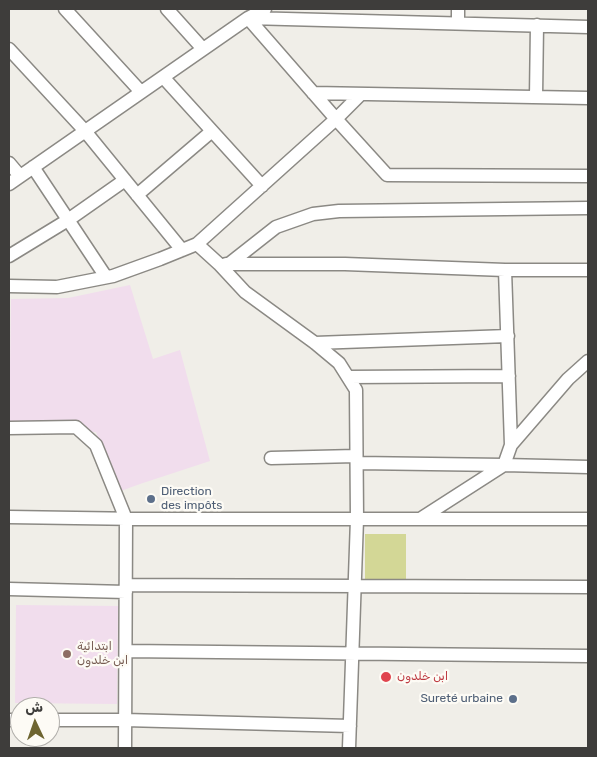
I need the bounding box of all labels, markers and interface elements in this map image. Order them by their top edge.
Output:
place label: Direction des impôts [161,485,222,513]
marker: Direction des impôts [145,493,157,505]
place label: ابتدائية ابن خلدون [77,640,128,668]
marker: ابتدائية ابن خلدون [61,648,73,660]
marker: ابن خلدون [379,670,393,684]
place label: ابن خلدون [397,670,448,684]
place label: Sureté urbaine [420,692,503,706]
marker: Sureté urbaine [507,693,519,705]
north arrow [10,697,60,747]
text: ش [25,699,44,716]

